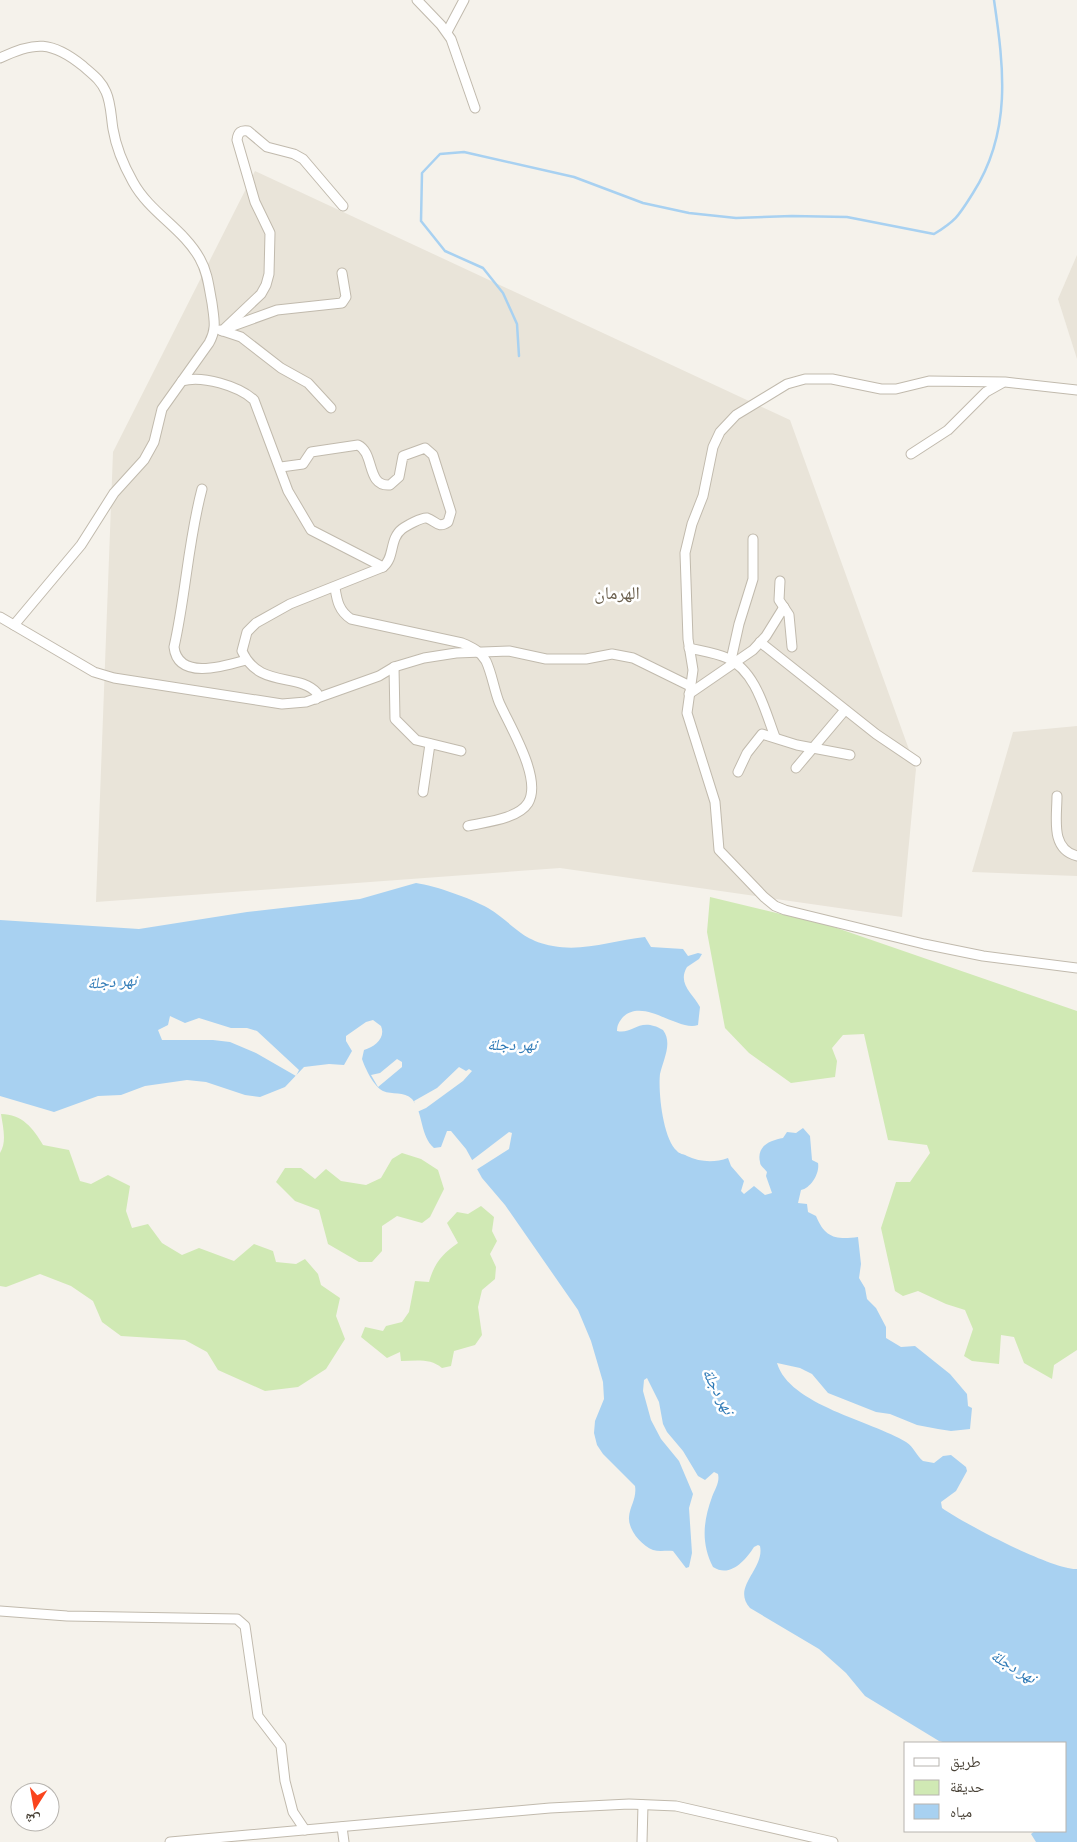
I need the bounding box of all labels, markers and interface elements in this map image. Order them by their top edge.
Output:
district label: الهرمان [594,581,640,604]
water label: نهر دجلة [87,969,140,993]
water label: نهر دجلة [487,1034,539,1054]
water label: نهر دجلة [699,1365,741,1420]
water label: نهر دجلة [988,1645,1043,1689]
legend [904,1742,1067,1832]
text: طريق [950,1752,981,1772]
text: حديقة [950,1777,985,1796]
north arrow [10,1782,60,1832]
text: مياه [950,1802,972,1821]
text: ش [23,1809,42,1830]

